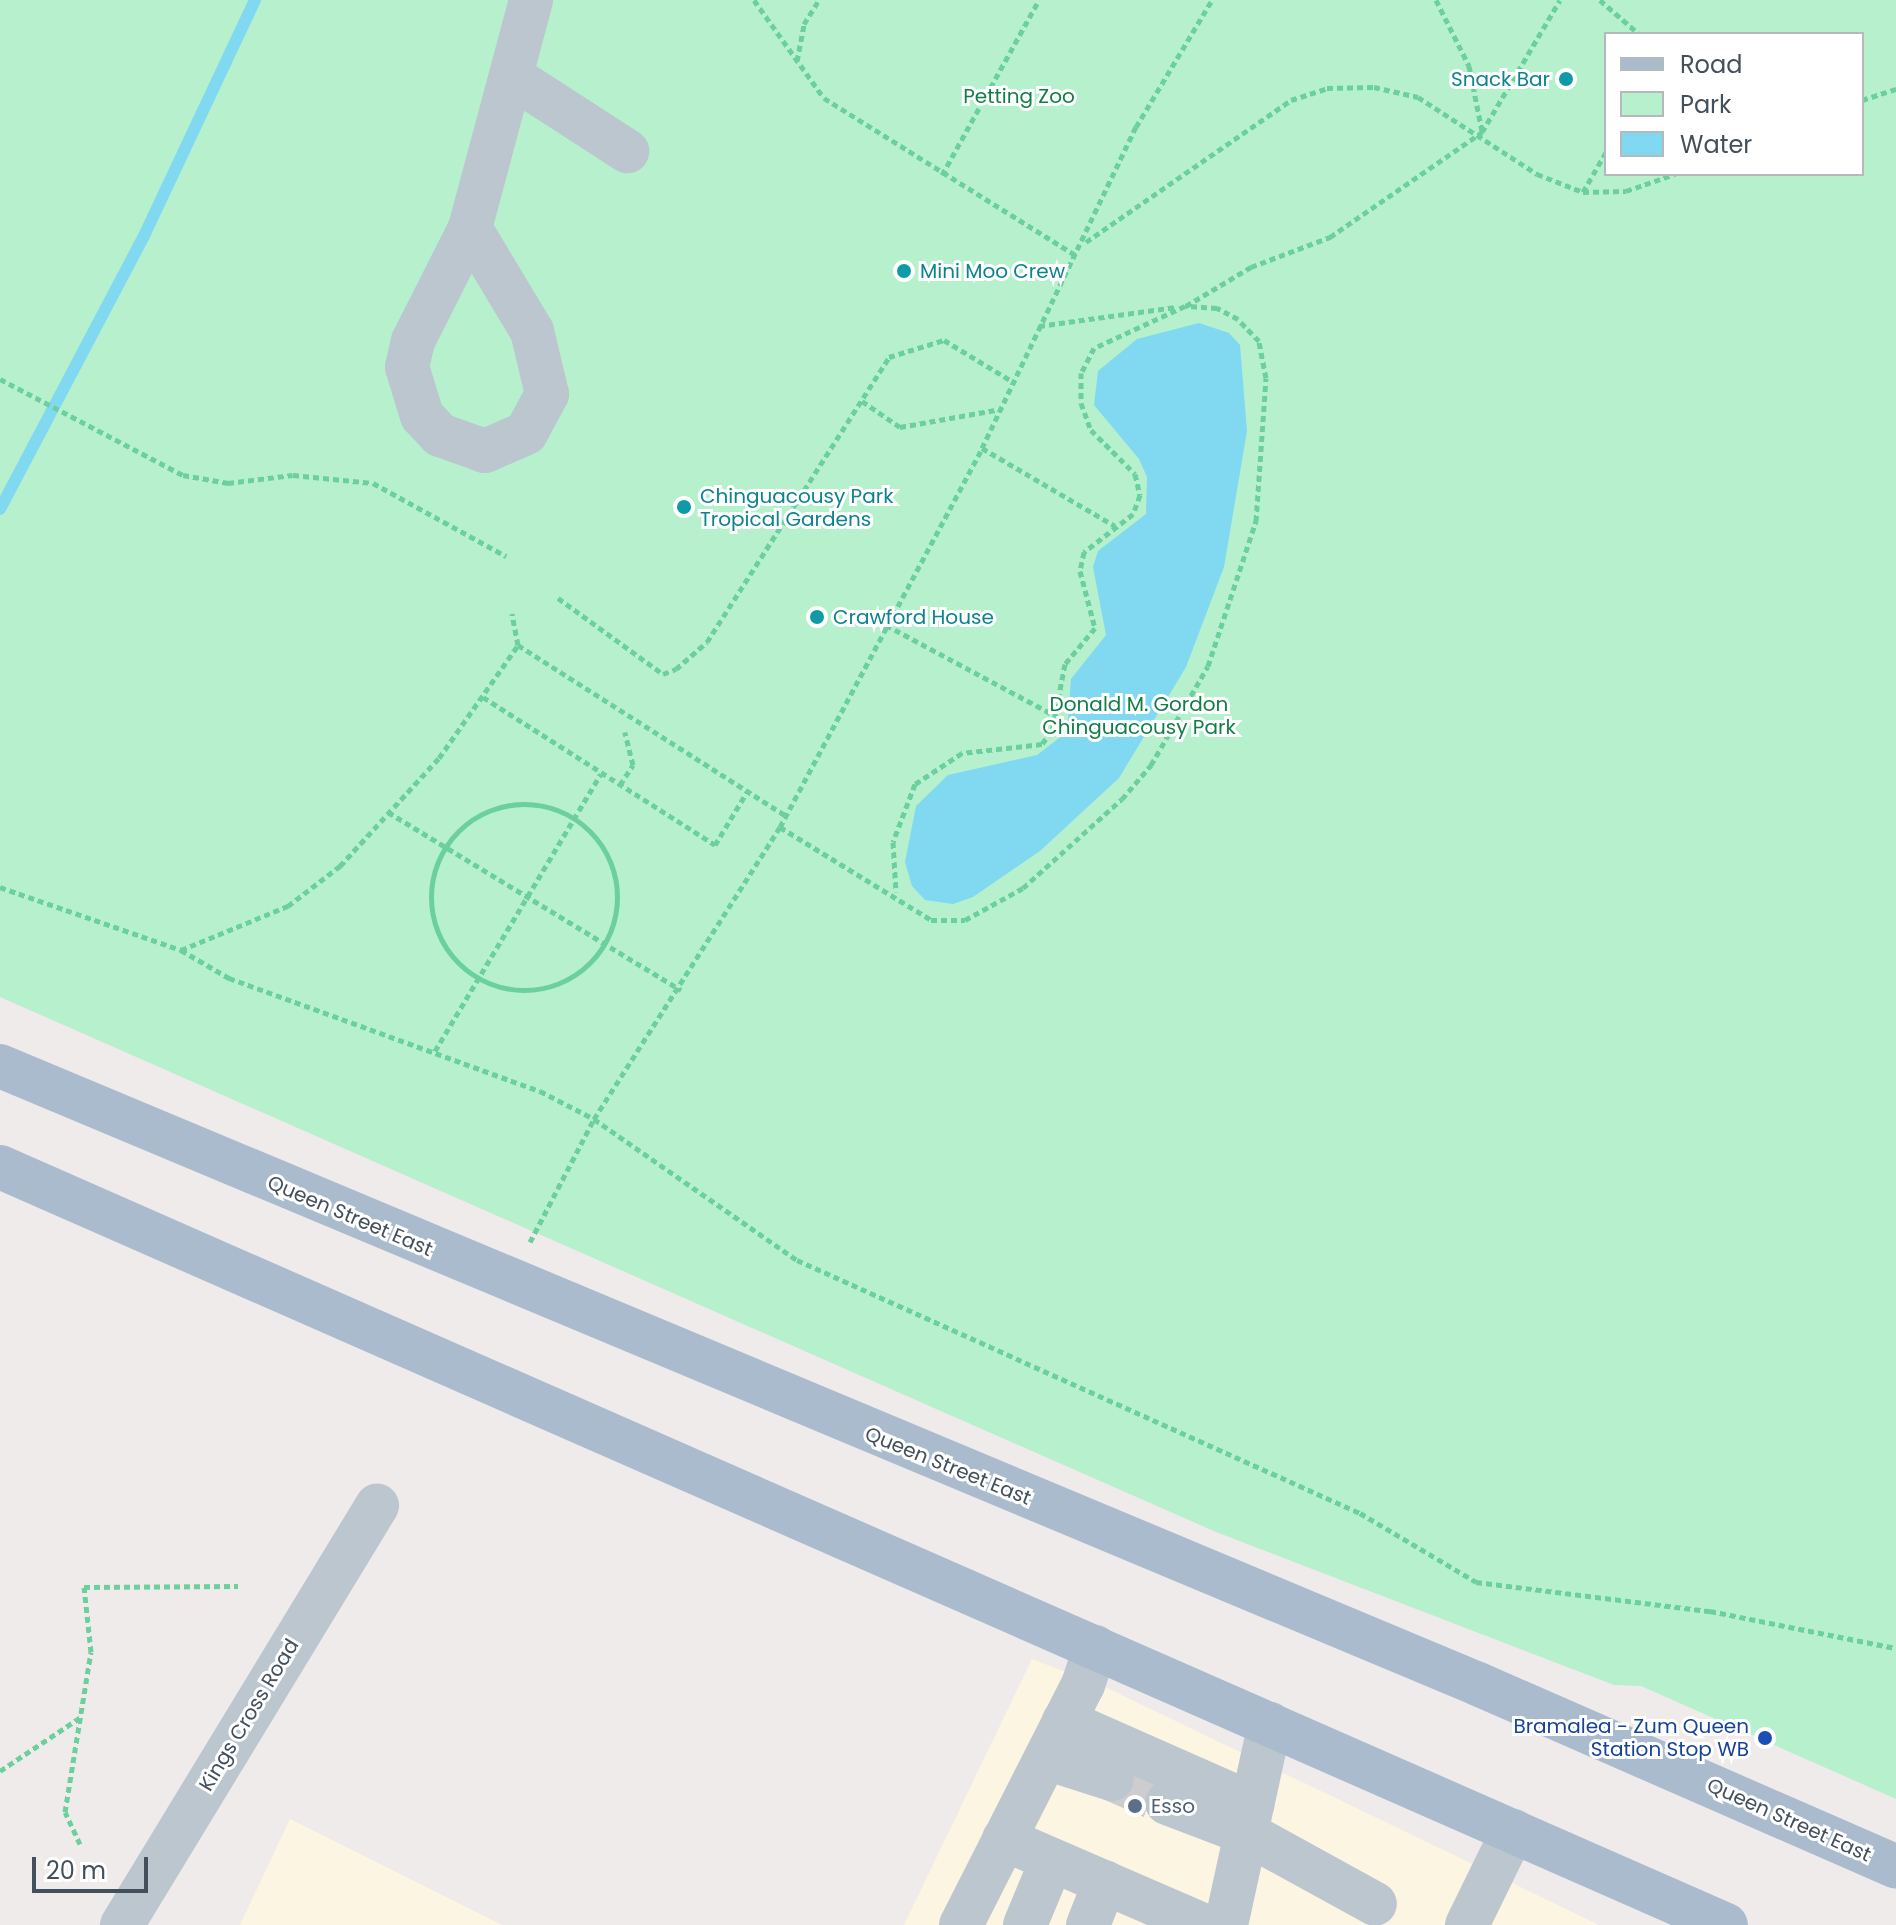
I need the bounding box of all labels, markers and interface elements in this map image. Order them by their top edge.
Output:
legend [1604,32,1864,176]
text: Road [1680,48,1742,81]
place label: Snack Bar [1451,67,1550,91]
marker: Snack Bar [1557,70,1575,88]
park label: Petting Zoo [963,84,1075,108]
text: Park [1680,88,1731,121]
text: Water [1680,128,1752,161]
place label: Mini Moo Crew [920,259,1065,283]
marker: Mini Moo Crew [895,262,913,280]
place label: Chinguacousy Park Tropical Gardens [700,484,893,531]
marker: Chinguacousy Park Tropical Gardens [675,498,693,516]
place label: Crawford House [833,605,994,629]
marker: Crawford House [808,608,826,626]
park label: Donald M. Gordon Chinguacousy Park [1042,693,1236,740]
street label: Queen Street East [264,1170,436,1262]
street label: Queen Street East [861,1422,1035,1510]
street label: Kings Cross Road [194,1635,304,1795]
place label: Bramalea - Zum Queen Station Stop WB [1513,1714,1749,1761]
marker: Bramalea - Zum Queen Station Stop WB [1756,1729,1774,1747]
street label: Queen Street East [1703,1773,1875,1867]
place label: Esso [1151,1794,1195,1818]
marker: Esso [1126,1797,1144,1815]
scale bar [36,1841,152,1891]
text: 20 m [46,1854,106,1887]

